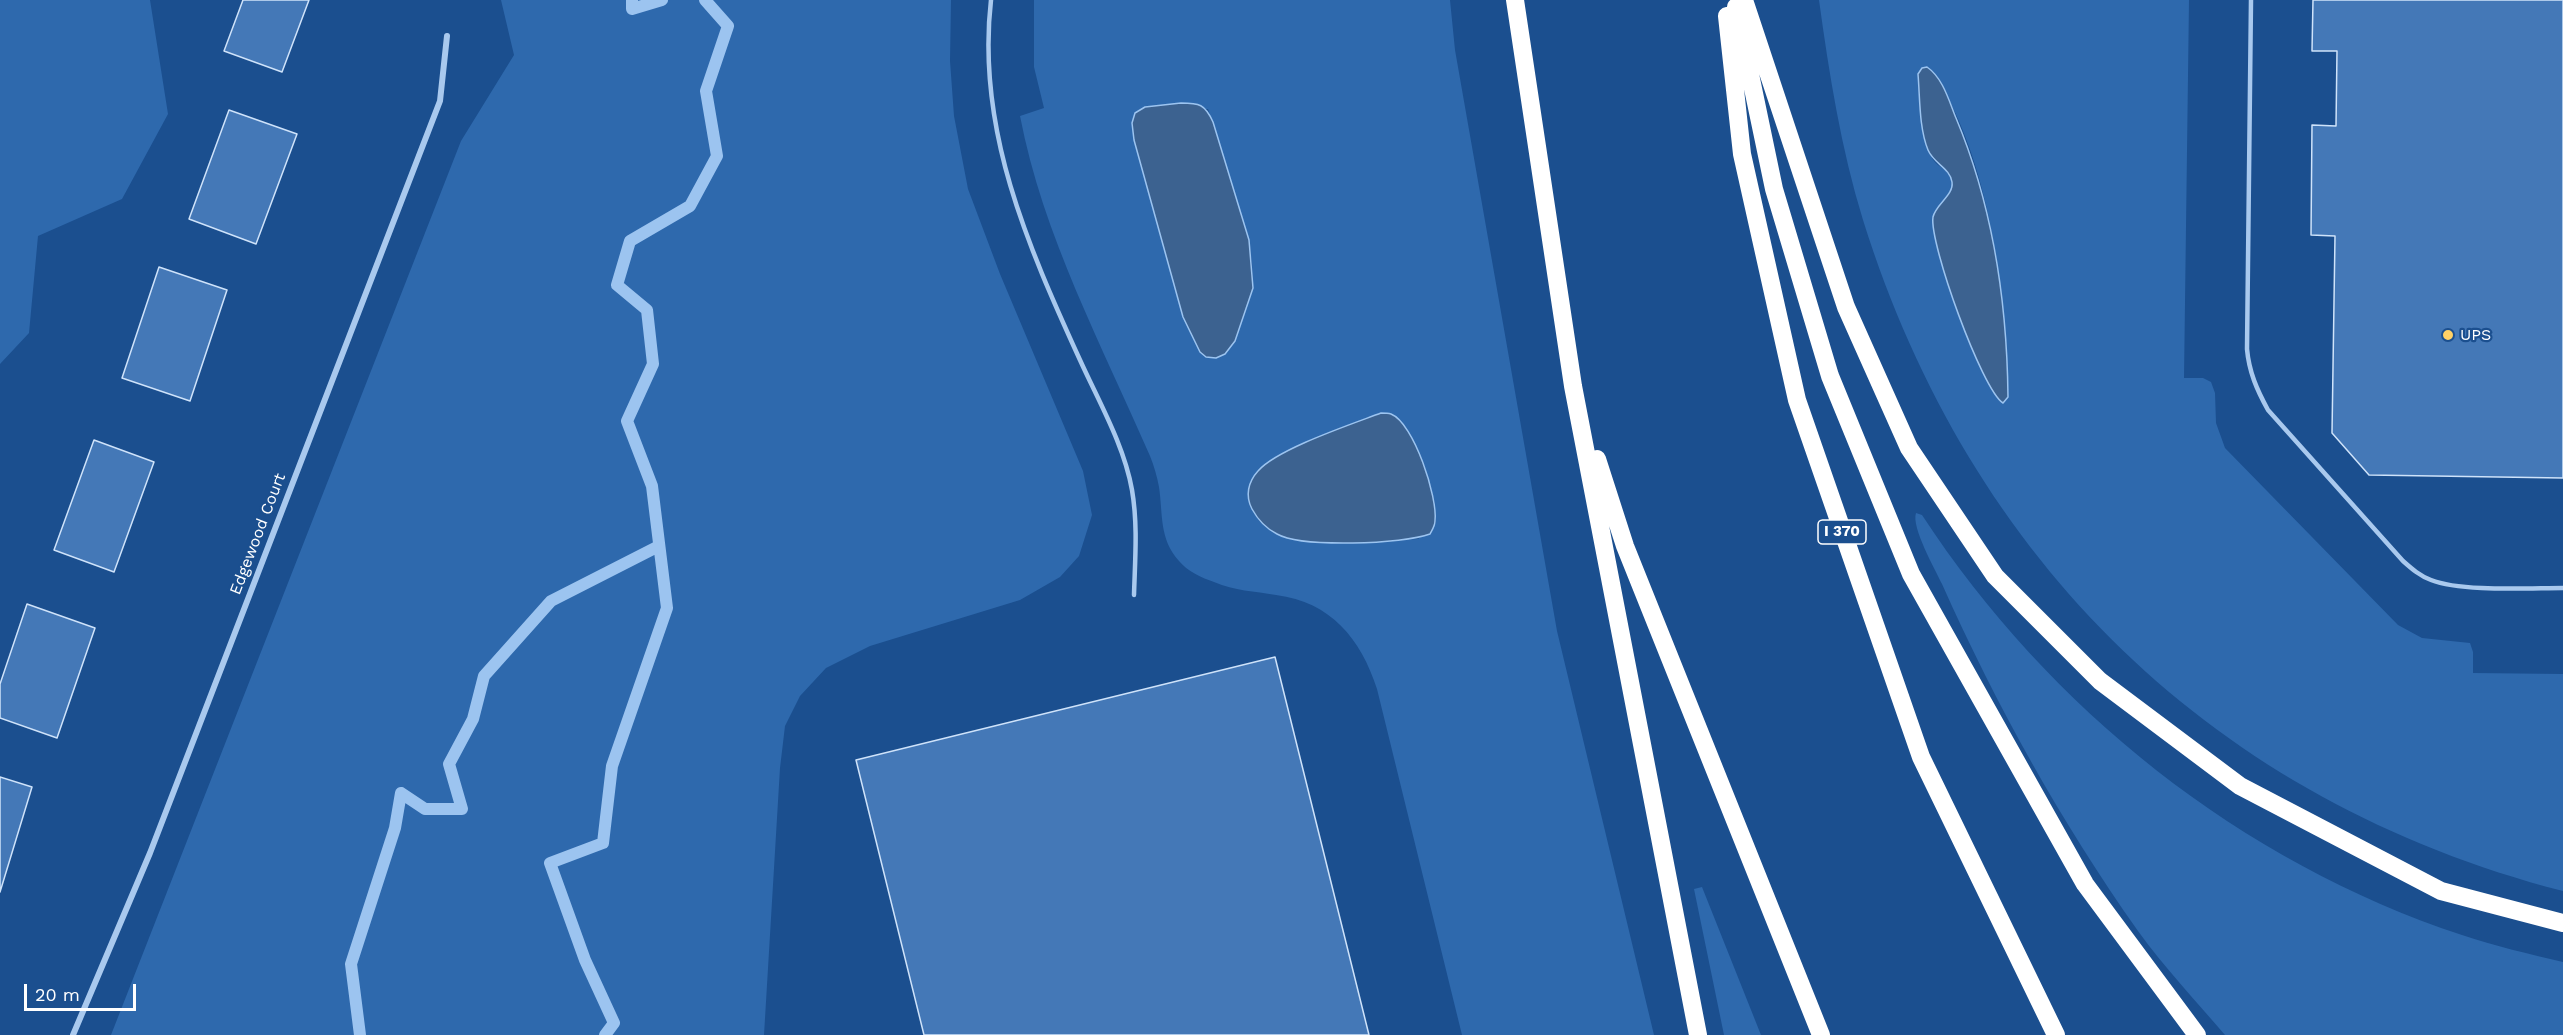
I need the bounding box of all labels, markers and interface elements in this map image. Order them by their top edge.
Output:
place label: UPS [2460,325,2491,345]
marker: UPS [2441,328,2455,342]
street label: Edgewood Court [226,471,290,597]
road number: I 370 [1818,520,1866,544]
scale bar [27,972,140,1010]
text: 20 m [35,984,80,1005]

